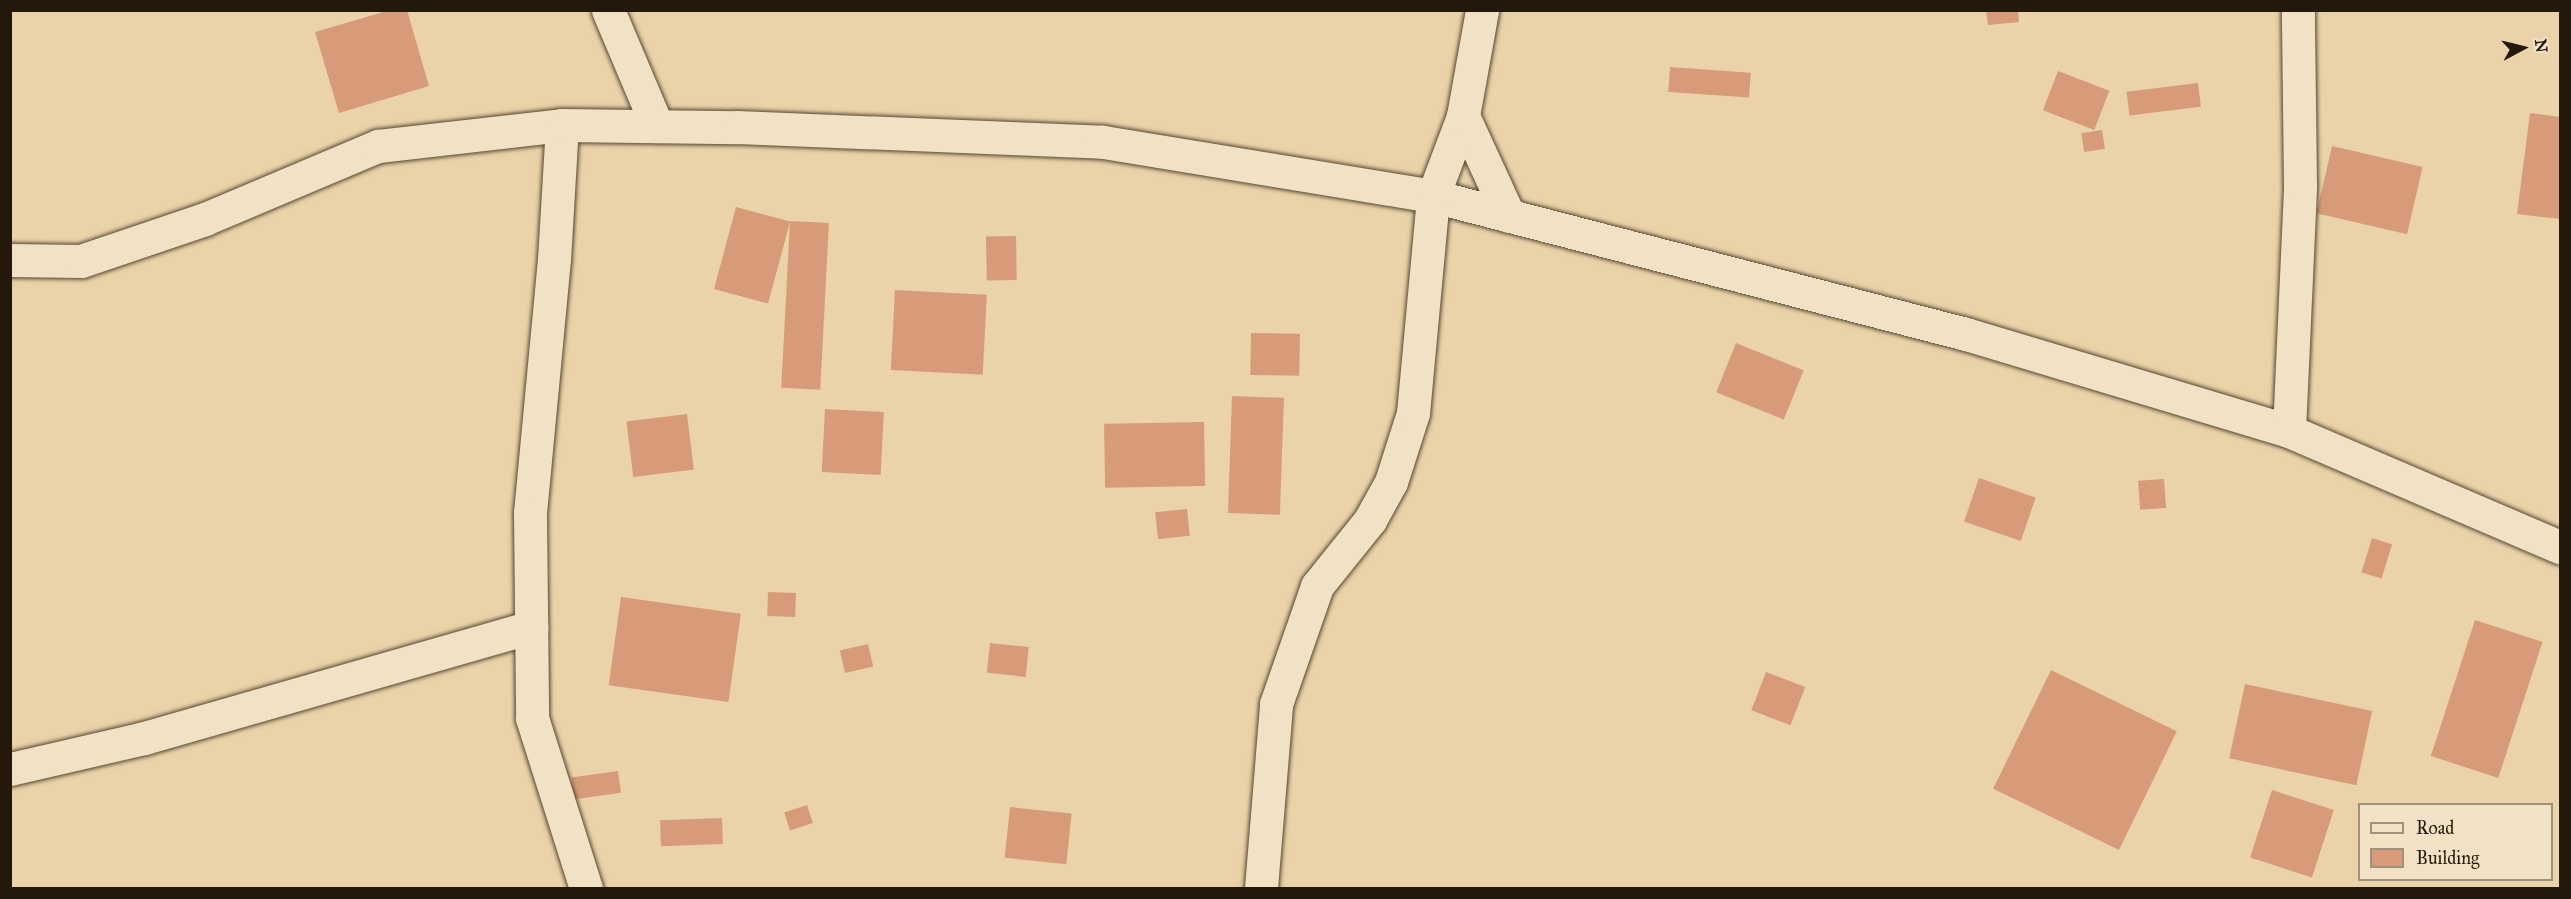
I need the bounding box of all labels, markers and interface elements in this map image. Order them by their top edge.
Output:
north arrow [2493,18,2553,78]
text: N [2531,38,2552,54]
legend [2358,803,2553,881]
text: Road [2416,817,2454,839]
text: Building [2416,847,2479,869]

